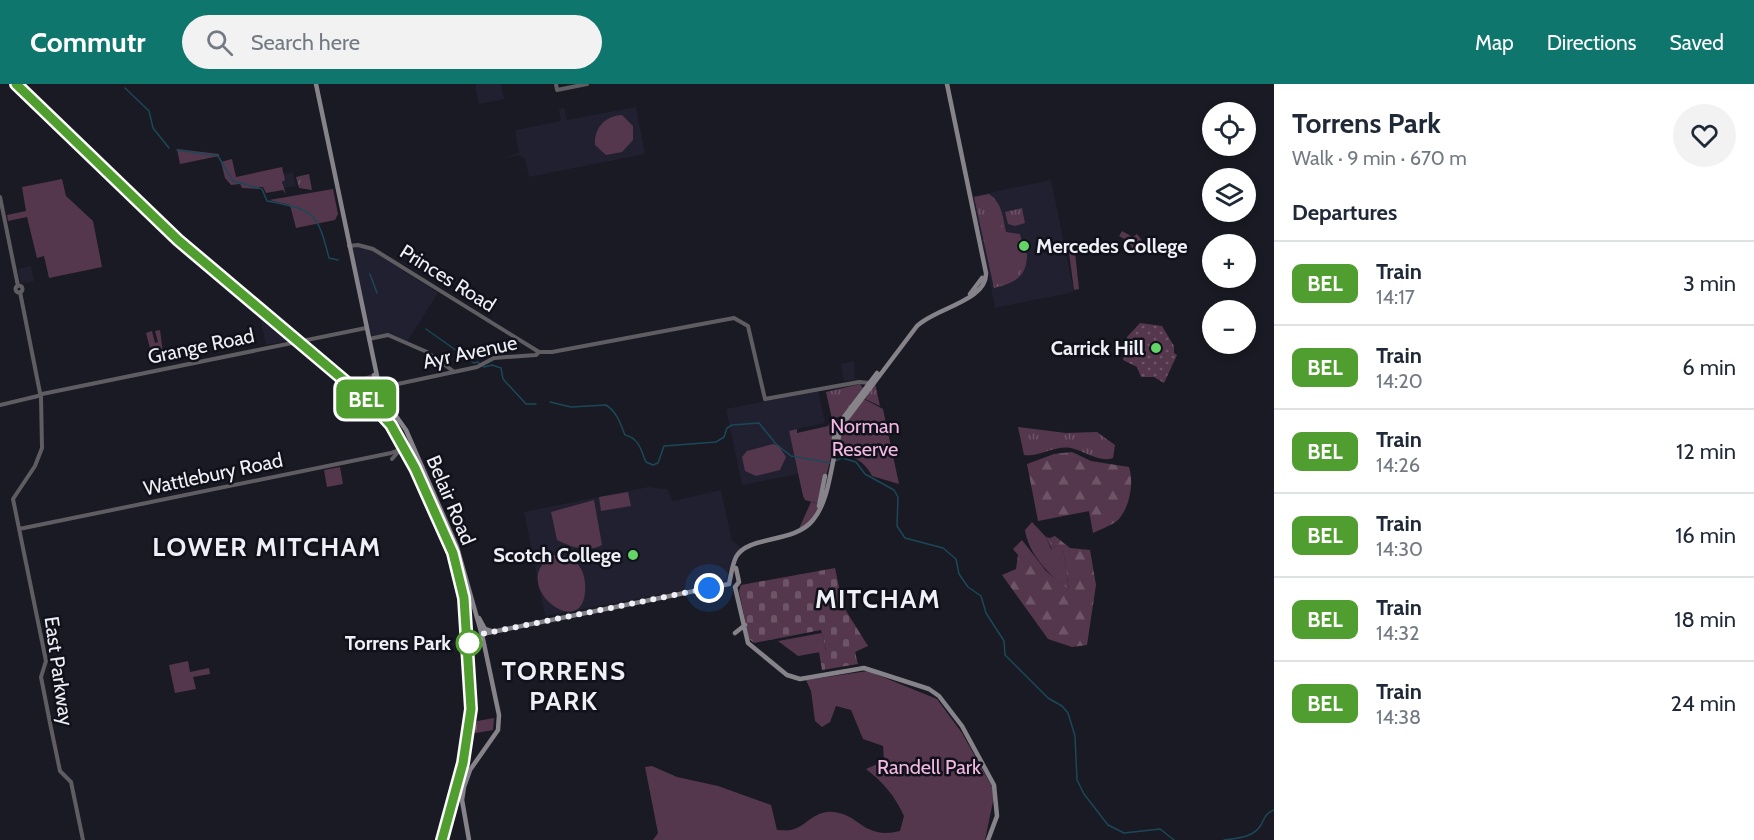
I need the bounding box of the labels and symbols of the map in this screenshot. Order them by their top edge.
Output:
place label: Mercedes College [1036,234,1187,258]
street label: Princes Road [396,239,500,317]
marker: Mercedes College [1017,239,1031,253]
street label: Grange Road [146,323,256,369]
street label: Ayr Avenue [421,330,519,374]
place label: Carrick Hill [1051,336,1144,360]
marker: Carrick Hill [1149,341,1163,355]
line badge: BEL [332,380,400,418]
park label: Norman Reserve [830,414,900,461]
street label: Wattlebury Road [141,448,285,500]
street label: Belair Road [421,452,481,548]
district label: LOWER MITCHAM [152,531,382,563]
place label: Scotch College [493,543,621,567]
marker: Scotch College [626,548,640,562]
your location [694,573,724,603]
district label: MITCHAM [815,583,941,615]
street label: East Parkway [39,615,79,727]
marker: Torrens Park [456,630,482,656]
place label: Torrens Park [345,631,451,655]
district label: TORRENS PARK [501,655,627,717]
park label: Randell Park [877,755,981,779]

